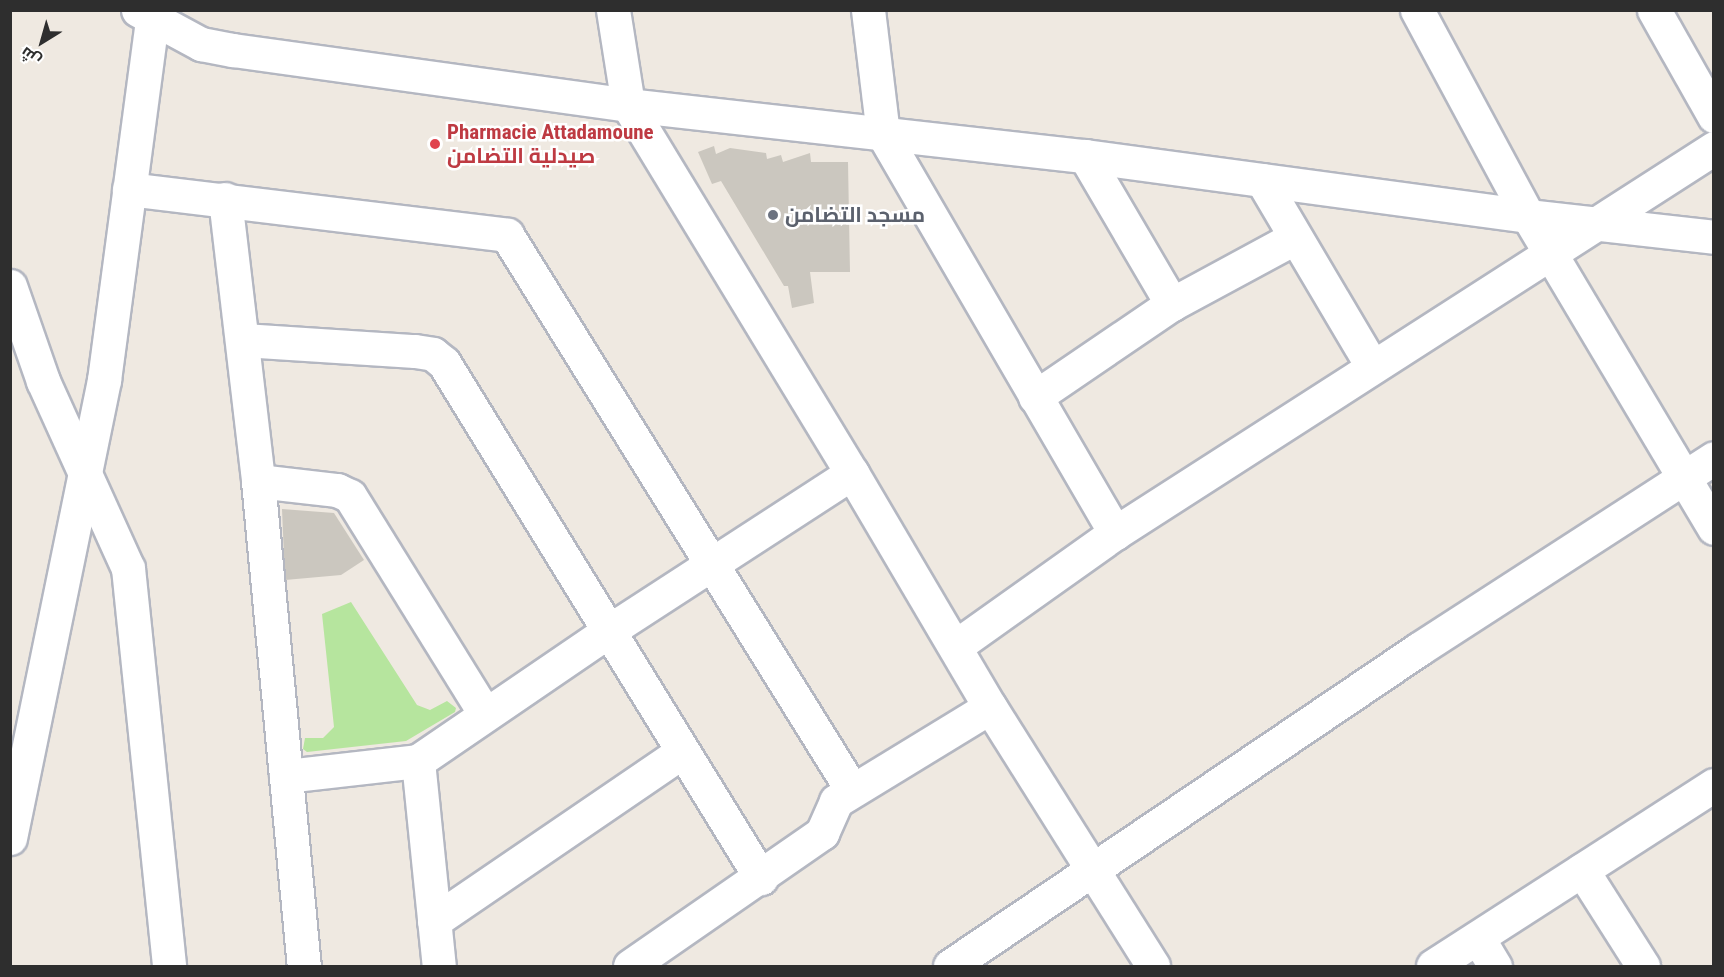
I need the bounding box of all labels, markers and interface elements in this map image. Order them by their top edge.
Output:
north arrow [12,12,72,72]
text: ش [17,43,45,71]
place label: Pharmacie Attadamoune صيدلية التضامن [447,119,654,169]
marker: Pharmacie Attadamoune صيدلية التضامن [428,137,442,151]
place label: مسجد التضامن [785,202,925,228]
marker: مسجد التضامن [766,208,780,222]

